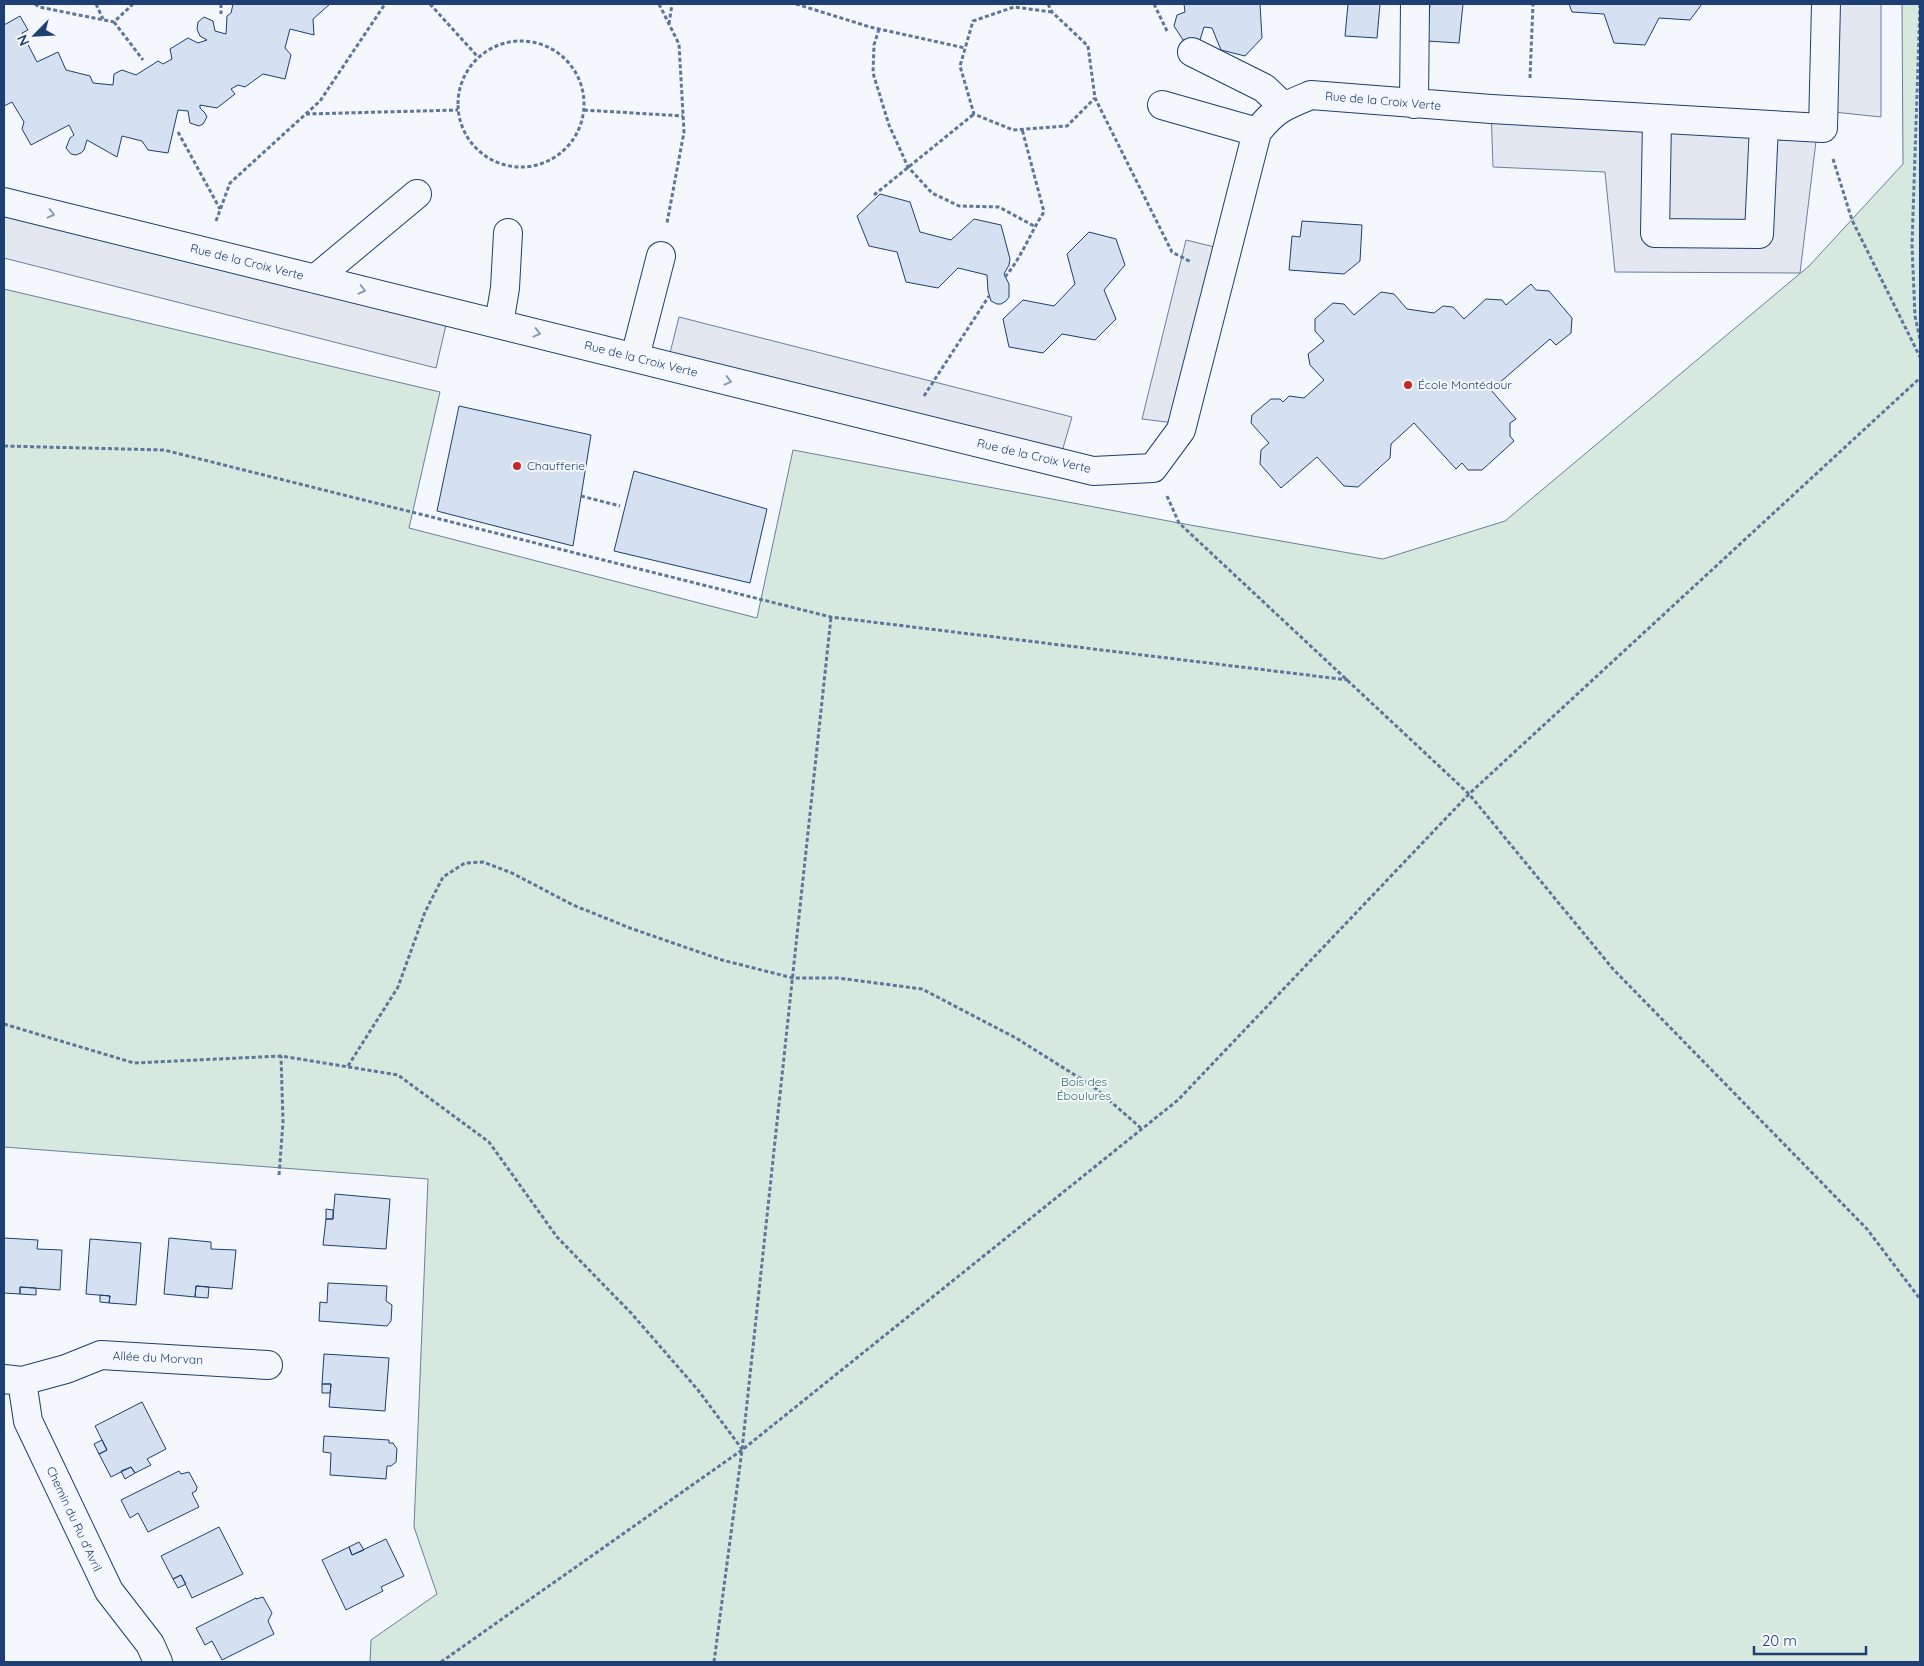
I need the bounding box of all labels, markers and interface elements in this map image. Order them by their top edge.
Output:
north arrow [10,10,60,60]
text: N [13,32,33,49]
street label: Rue de la Croix Verte [1324,88,1442,113]
one-way arrow [47,208,55,218]
street label: Rue de la Croix Verte [189,240,306,283]
one-way arrow [357,284,366,295]
one-way arrow [532,327,541,338]
street label: Rue de la Croix Verte [583,337,700,380]
one-way arrow [724,375,732,385]
place label: École Montédour [1418,377,1512,392]
marker: École Montédour [1402,379,1414,391]
street label: Rue de la Croix Verte [976,435,1093,476]
place label: Chaufferie [527,458,585,473]
marker: Chaufferie [511,460,523,472]
park label: Bois des Éboulures [1057,1074,1112,1103]
street label: Allée du Morvan [112,1348,204,1367]
street label: Chemin du Ru d'Avril [44,1464,105,1574]
scale bar [1754,1624,1866,1656]
text: 20 m [1762,1631,1797,1650]

